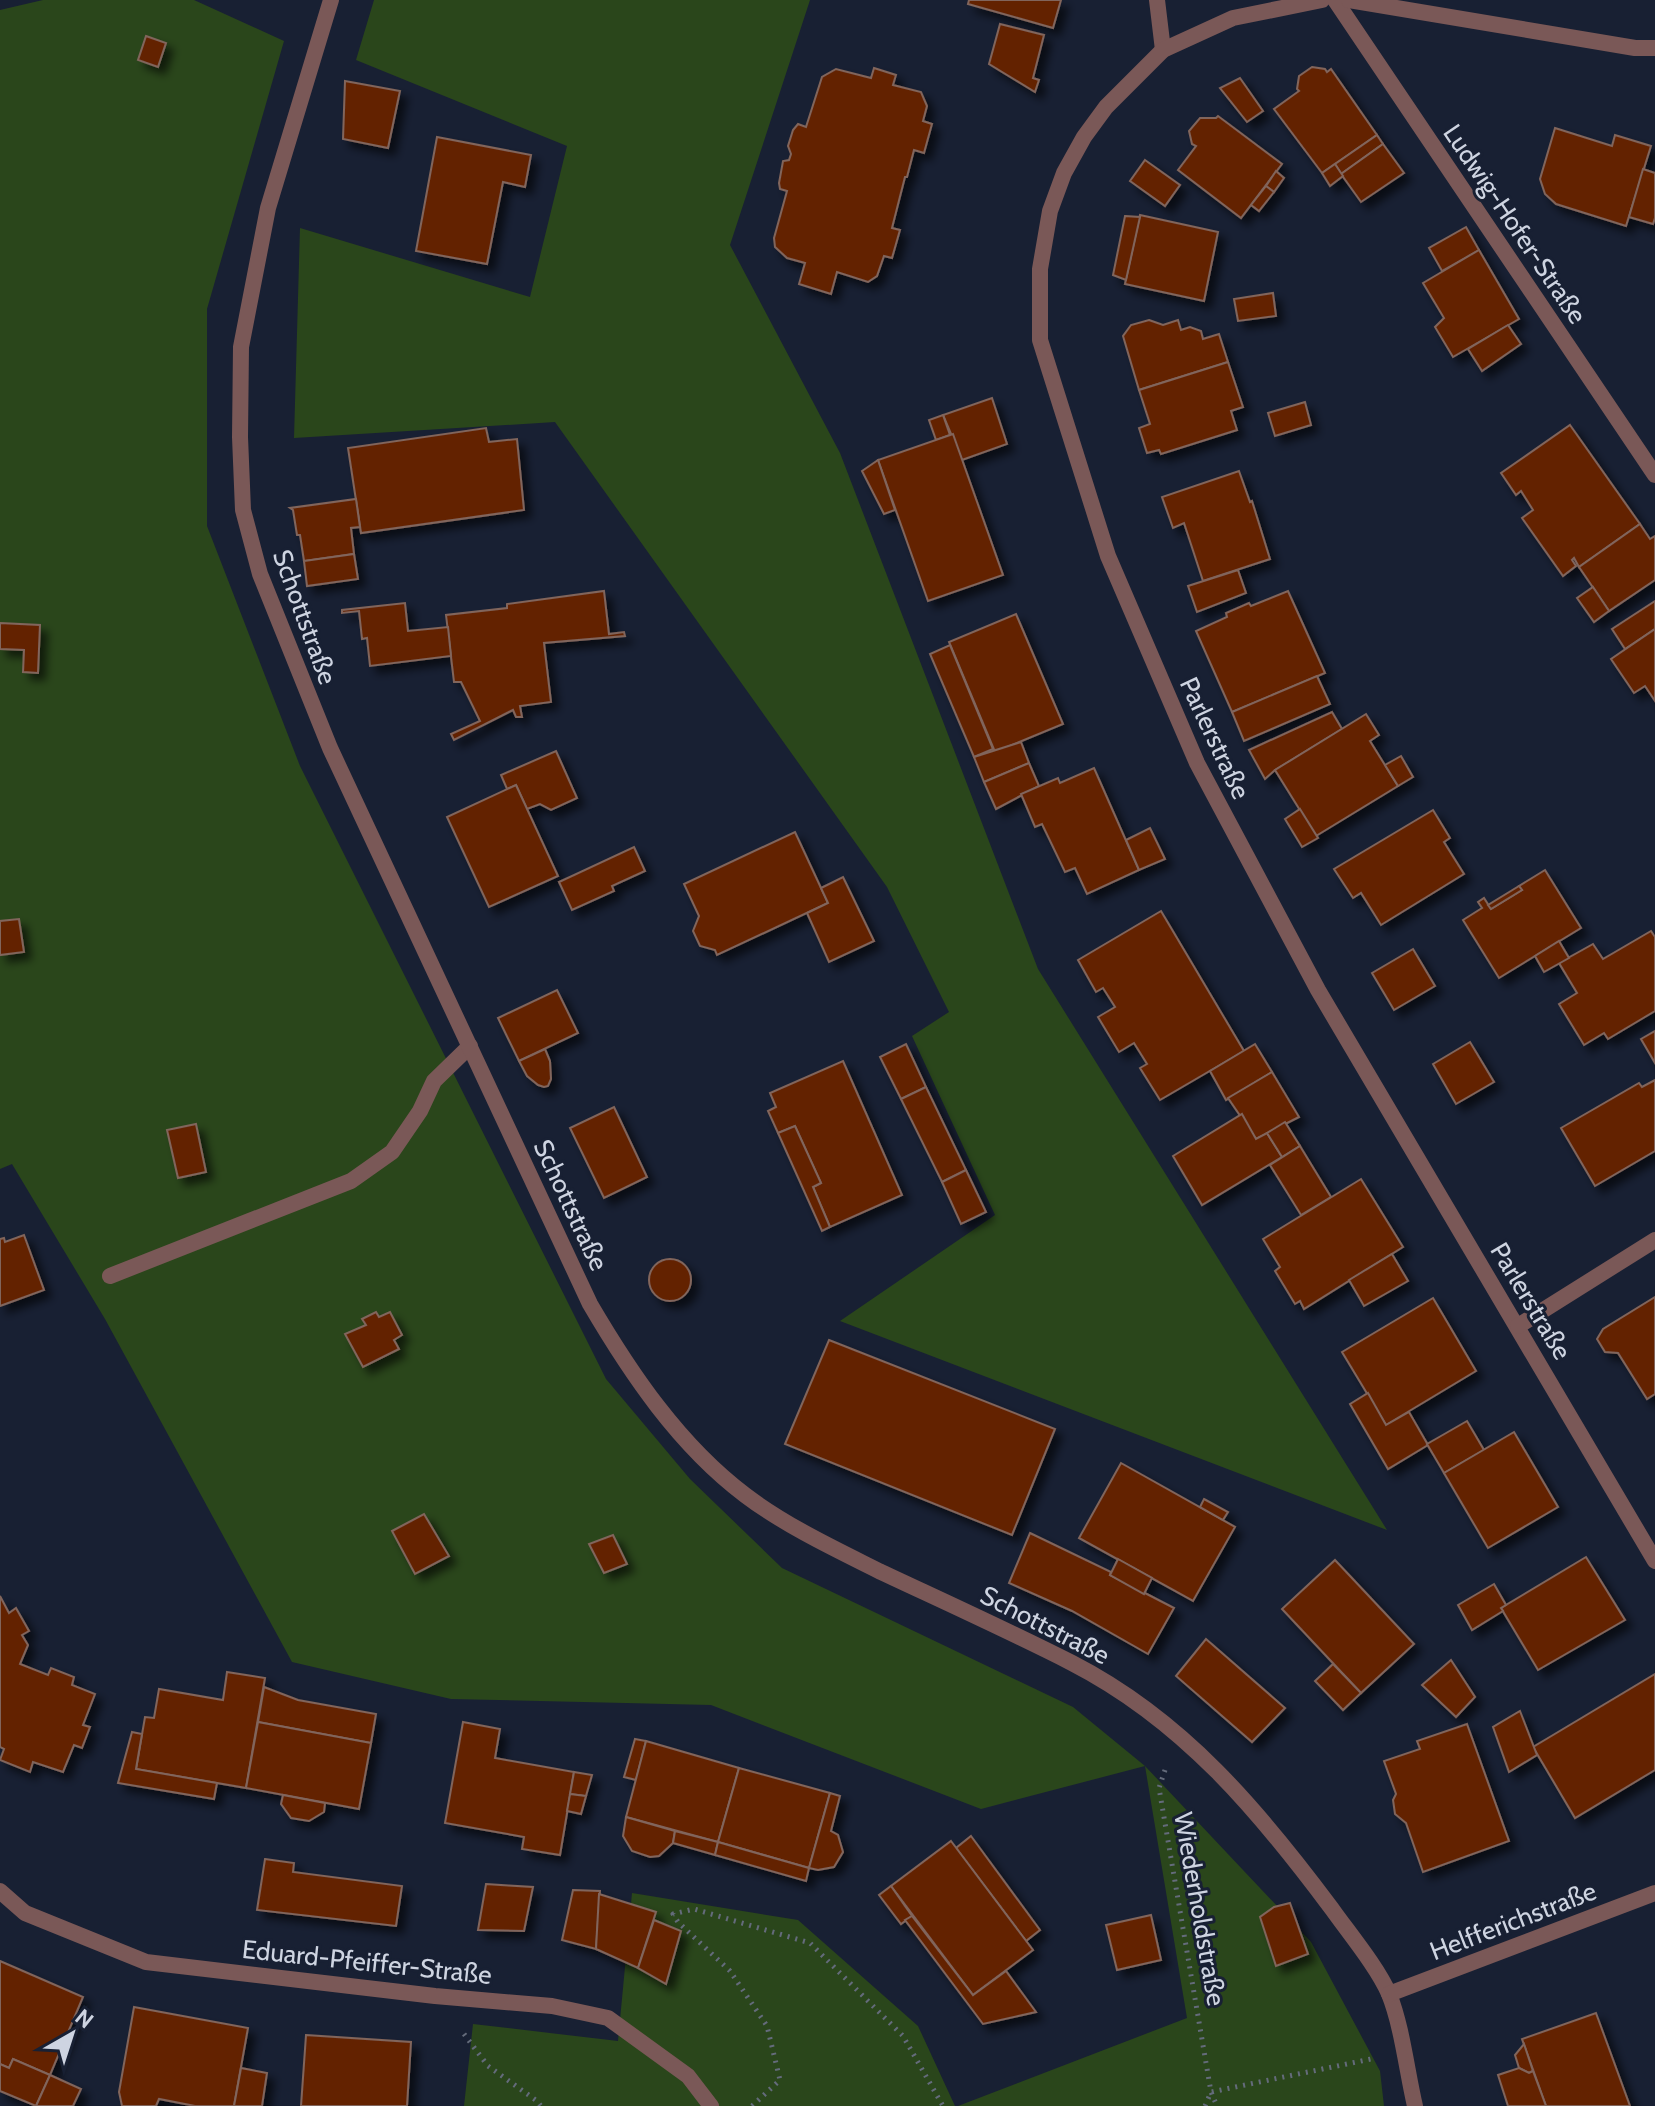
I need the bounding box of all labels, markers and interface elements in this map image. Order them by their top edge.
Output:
street label: Ludwig-Hofer-Straße [1436,118,1594,330]
street label: Schottstraße [266,545,344,689]
street label: Parlerstraße [1173,672,1257,804]
street label: Schottstraße [527,1134,615,1276]
street label: Parlerstraße [1484,1237,1578,1365]
street label: Schottstraße [975,1579,1115,1671]
street label: Wiederholdstraße [1167,1810,1233,2008]
street label: Helfferichstraße [1425,1875,1601,1967]
street label: Eduard-Pfeiffer-Straße [241,1933,493,1991]
north arrow [32,1994,112,2074]
text: N [70,2003,99,2034]

